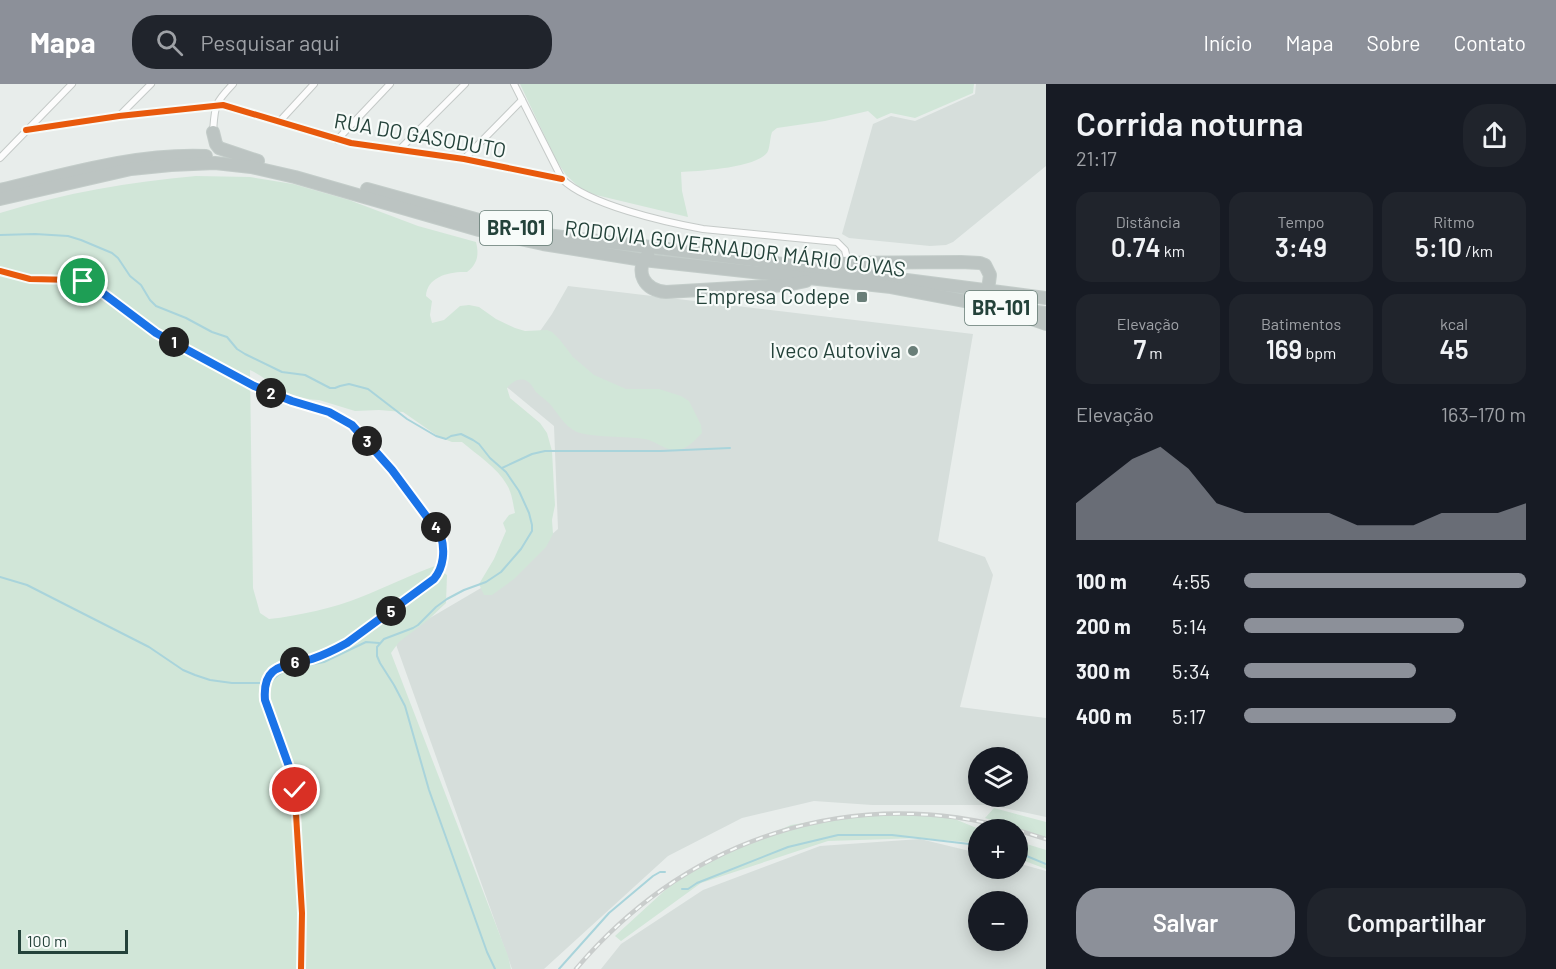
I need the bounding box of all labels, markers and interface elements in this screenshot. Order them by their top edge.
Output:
search box [132,15,552,69]
text: Mapa [30,25,96,59]
icon: search [153,26,186,59]
text: Pesquisar aqui [201,29,340,55]
text: Início [1204,30,1252,55]
text: Mapa [1285,30,1334,55]
text: Sobre [1367,30,1420,55]
text: Contato [1453,30,1526,55]
text: Corrida noturna [1076,103,1303,143]
button: share [1463,104,1526,167]
street label: RUA DO GASODUTO [332,107,508,162]
text: 21:17 [1076,146,1117,170]
road number: BR-101 [480,211,552,245]
text: Distância [1116,212,1180,231]
text: Tempo [1277,212,1325,231]
text: Ritmo [1433,212,1475,231]
street label: RODOVIA GOVERNADOR MÁRIO COVAS [563,214,907,281]
text: 0.74 [1111,231,1161,262]
text: 3:49 [1275,231,1327,262]
text: 5:10 [1415,231,1462,262]
text: km [1161,241,1185,260]
text: /km [1462,241,1493,260]
pin [57,255,108,306]
icon: arrive [66,264,99,297]
place label: Empresa Codepe [695,283,850,308]
marker: Empresa Codepe [855,290,869,304]
road number: BR-101 [965,291,1037,325]
text: Elevação [1117,314,1179,333]
text: Batimentos [1261,314,1341,333]
text: kcal [1440,314,1468,333]
pin: 1 [159,327,189,357]
text: 1 [171,332,177,351]
text: 7 [1133,333,1146,364]
text: 169 [1266,333,1302,364]
text: 45 [1440,333,1469,364]
place label: Iveco Autoviva [770,337,901,362]
text: m [1146,343,1163,362]
text: bpm [1302,343,1336,362]
marker: Iveco Autoviva [906,344,920,358]
pin: 2 [256,378,286,408]
text: 2 [267,383,275,402]
text: Elevação [1076,402,1154,426]
text: 163–170 m [1441,402,1526,426]
pin: 3 [352,426,382,456]
text: 3 [363,431,371,450]
pin: 4 [421,512,451,542]
text: 4 [431,517,441,536]
text: 100 m [1076,569,1127,593]
text: 4:55 [1172,569,1210,593]
pin: 5 [376,596,406,626]
text: 5 [387,601,395,620]
text: 200 m [1076,614,1131,638]
text: 5:14 [1172,614,1207,638]
pin: 6 [280,647,310,677]
text: 6 [291,652,299,671]
text: 300 m [1076,659,1130,683]
text: 5:34 [1172,659,1210,683]
text: 400 m [1076,704,1132,728]
text: 5:17 [1172,704,1206,728]
map controls [968,747,1028,951]
button: layers [968,747,1028,807]
pin [269,764,320,815]
icon: check [278,773,311,806]
button: + [968,819,1028,879]
button: Salvar [1076,888,1295,957]
button: Compartilhar [1307,888,1526,957]
button: − [968,891,1028,951]
scale bar [18,927,128,954]
text: 100 m [27,931,67,950]

